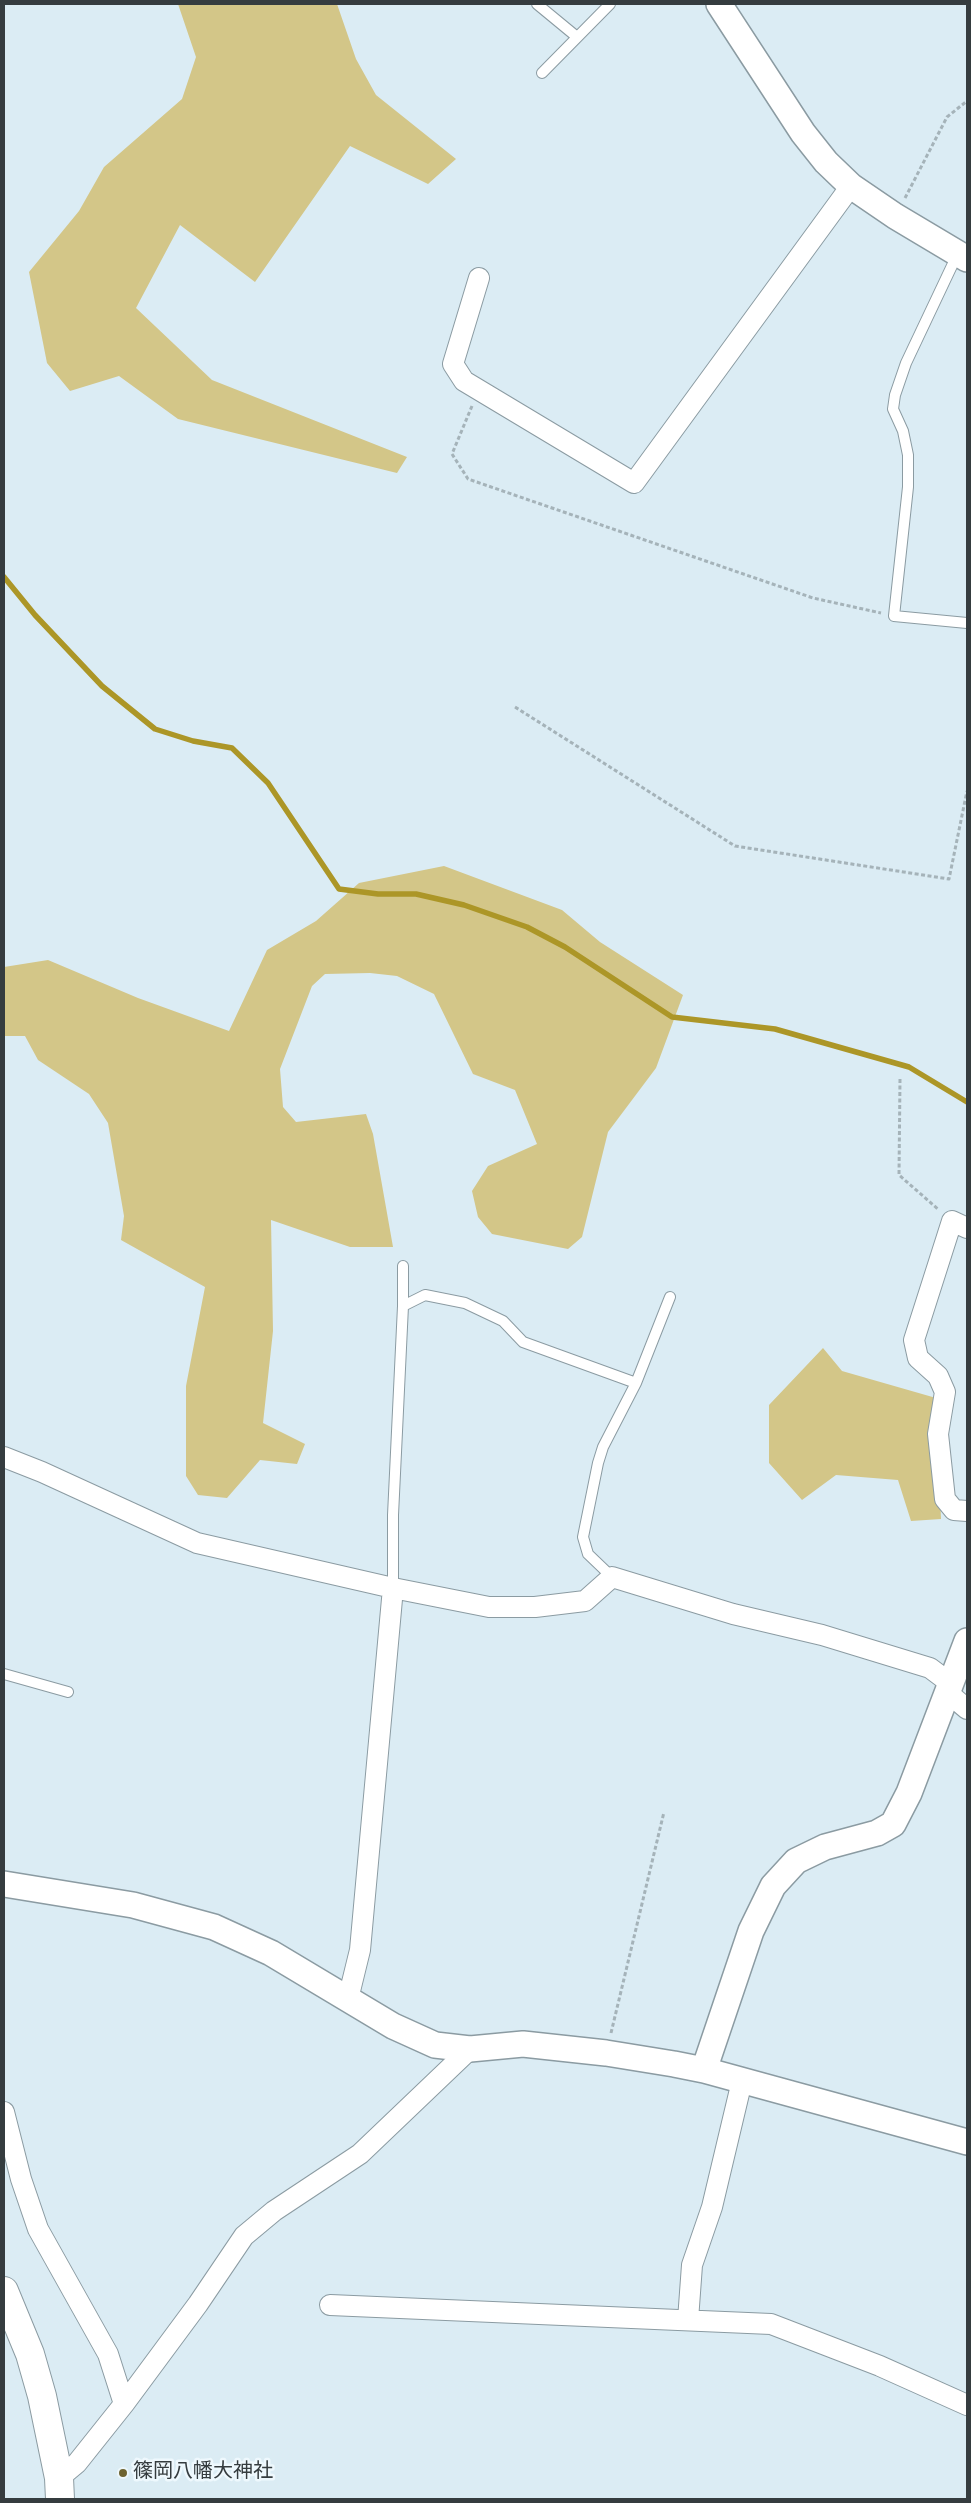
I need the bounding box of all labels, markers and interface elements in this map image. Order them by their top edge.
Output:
place label: 篠岡八幡大神社 [133,2461,273,2485]
marker: 篠岡八幡大神社 [117,2467,129,2479]

